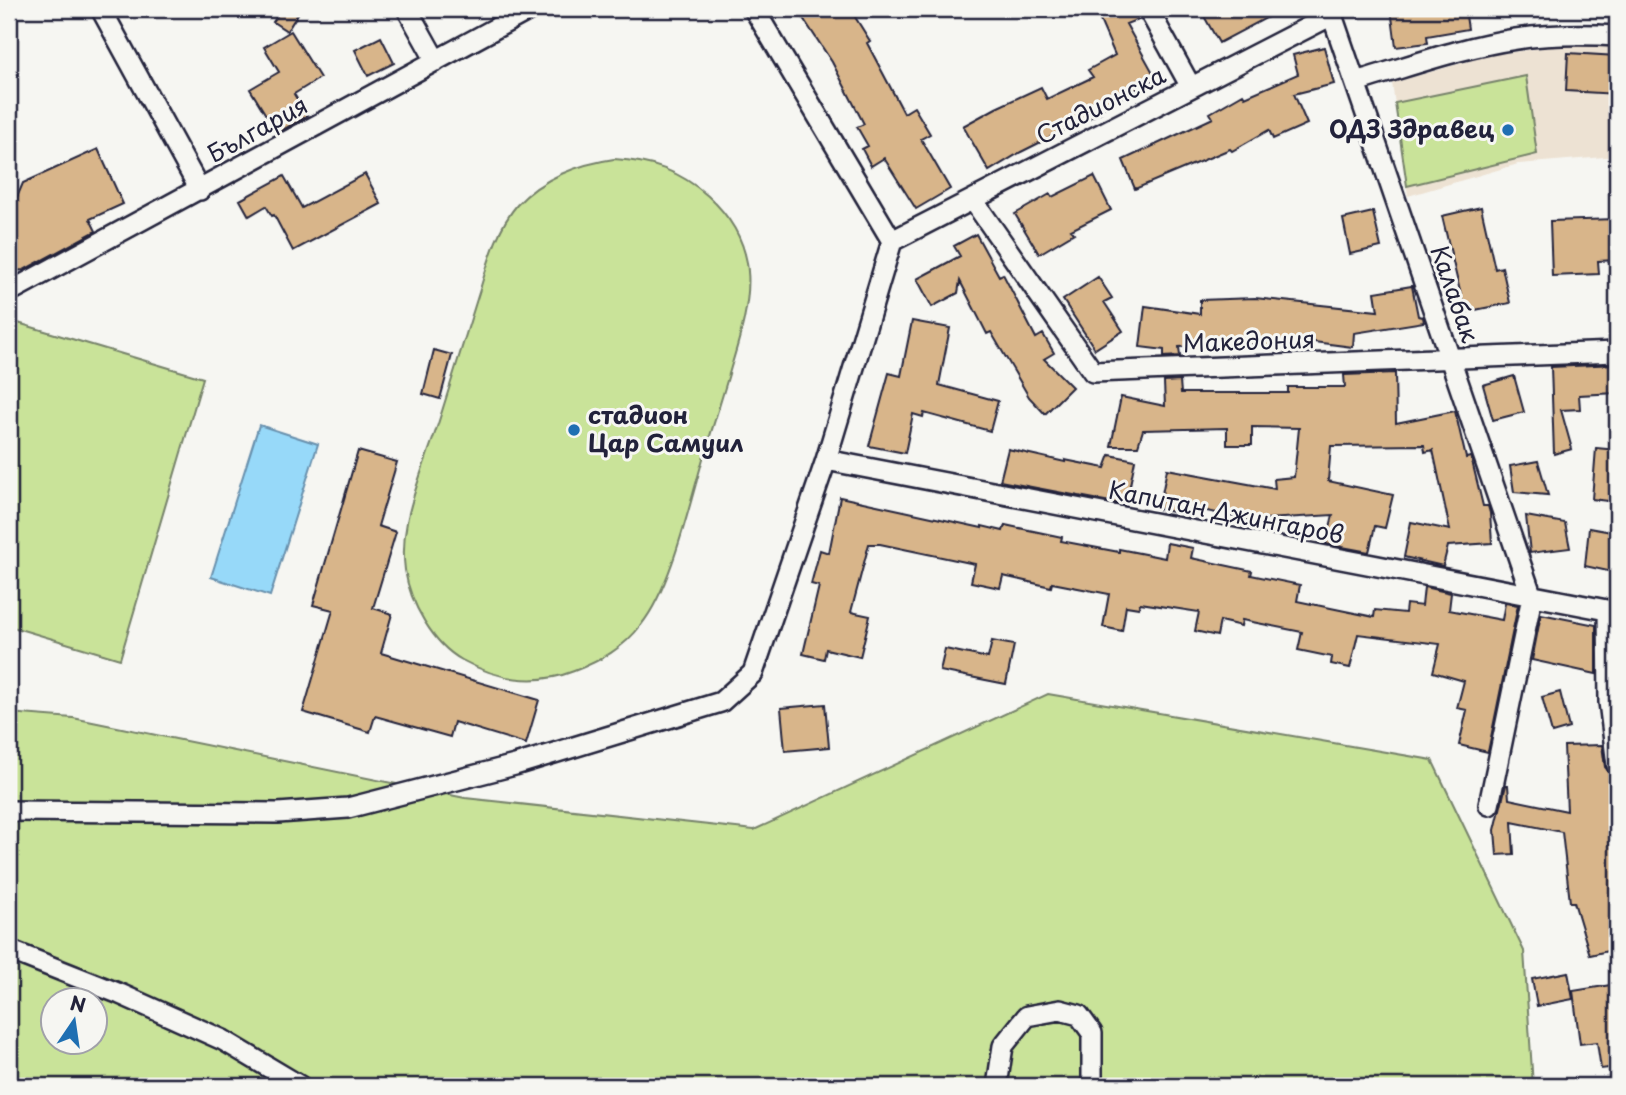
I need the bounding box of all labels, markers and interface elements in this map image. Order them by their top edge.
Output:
street label: Стадионска [1029,56,1171,152]
street label: България [200,86,314,171]
place label: ОДЗ Здравец [1329,110,1495,146]
marker: ОДЗ Здравец [1500,122,1516,138]
street label: Калабак [1422,240,1490,348]
street label: Македония [1182,320,1316,360]
place label: стадион Цар Самуил [588,396,744,460]
marker: стадион Цар Самуил [566,422,582,438]
street label: Капитан Джингаров [1106,471,1347,551]
north arrow [38,986,108,1056]
text: N [68,988,89,1019]

